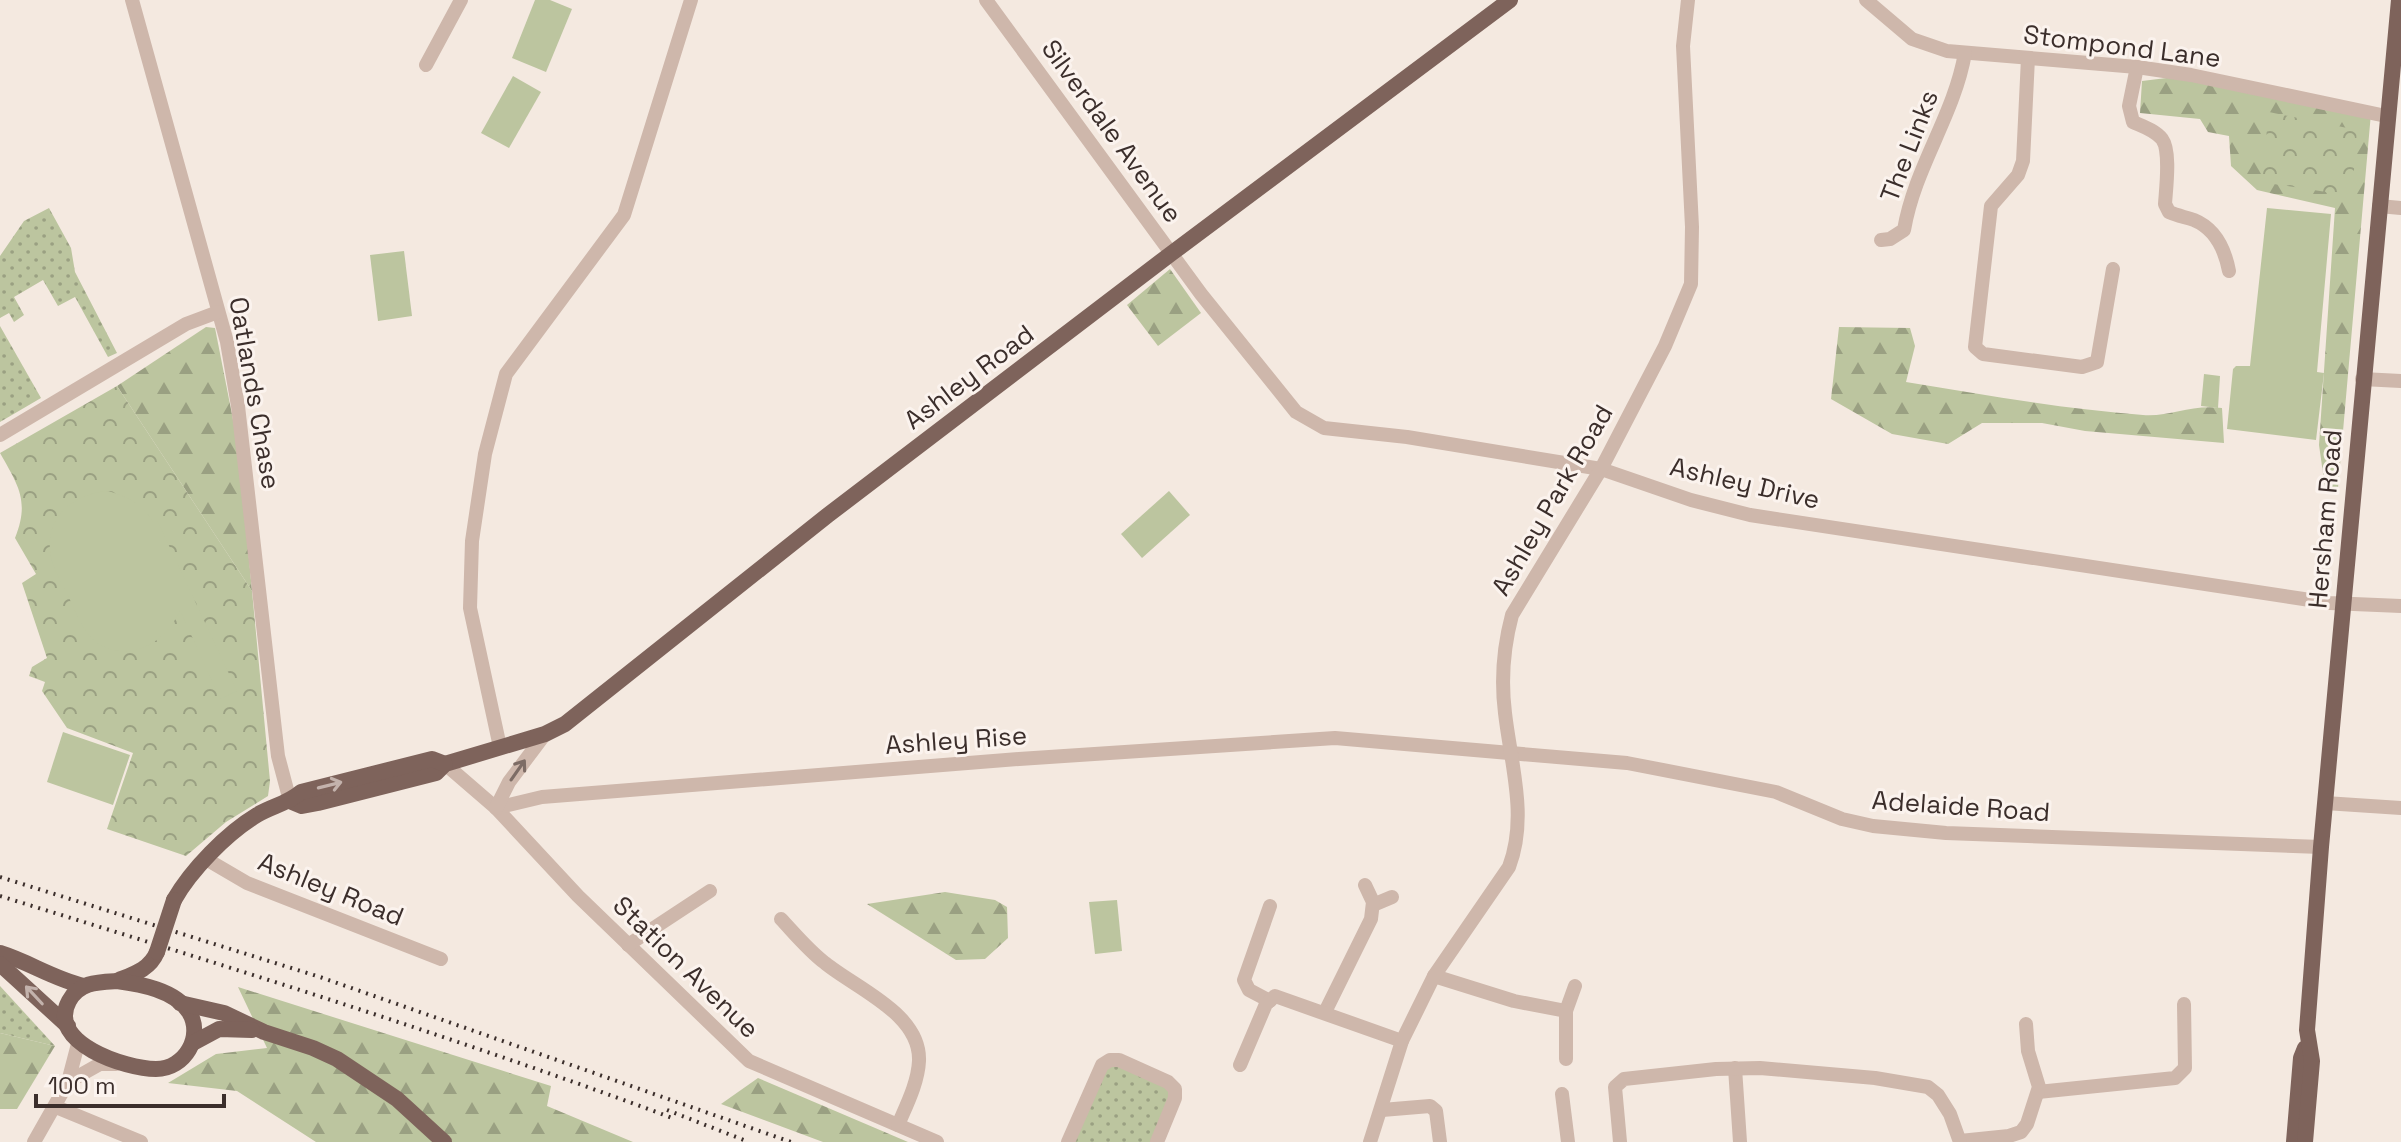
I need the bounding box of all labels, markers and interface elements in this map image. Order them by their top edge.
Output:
street label: Stompond Lane [2021,17,2223,75]
street label: Silverdale Avenue [1034,33,1190,229]
street label: The Links [1872,85,1946,207]
street label: Oatlands Chase [221,294,289,492]
street label: Ashley Road [897,317,1041,437]
street label: Ashley Park Road [1484,398,1620,602]
street label: Hersham Road [2300,428,2350,610]
street label: Ashley Drive [1667,449,1823,517]
street label: Ashley Rise [884,718,1028,762]
one-way arrow [510,759,526,781]
one-way arrow [316,777,342,792]
street label: Adelaide Road [1871,783,2051,829]
street label: Ashley Road [253,844,409,934]
street label: Station Avenue [606,889,766,1045]
one-way arrow [26,985,44,1005]
scale bar [36,1058,224,1108]
text: 100 m [48,1070,116,1101]

